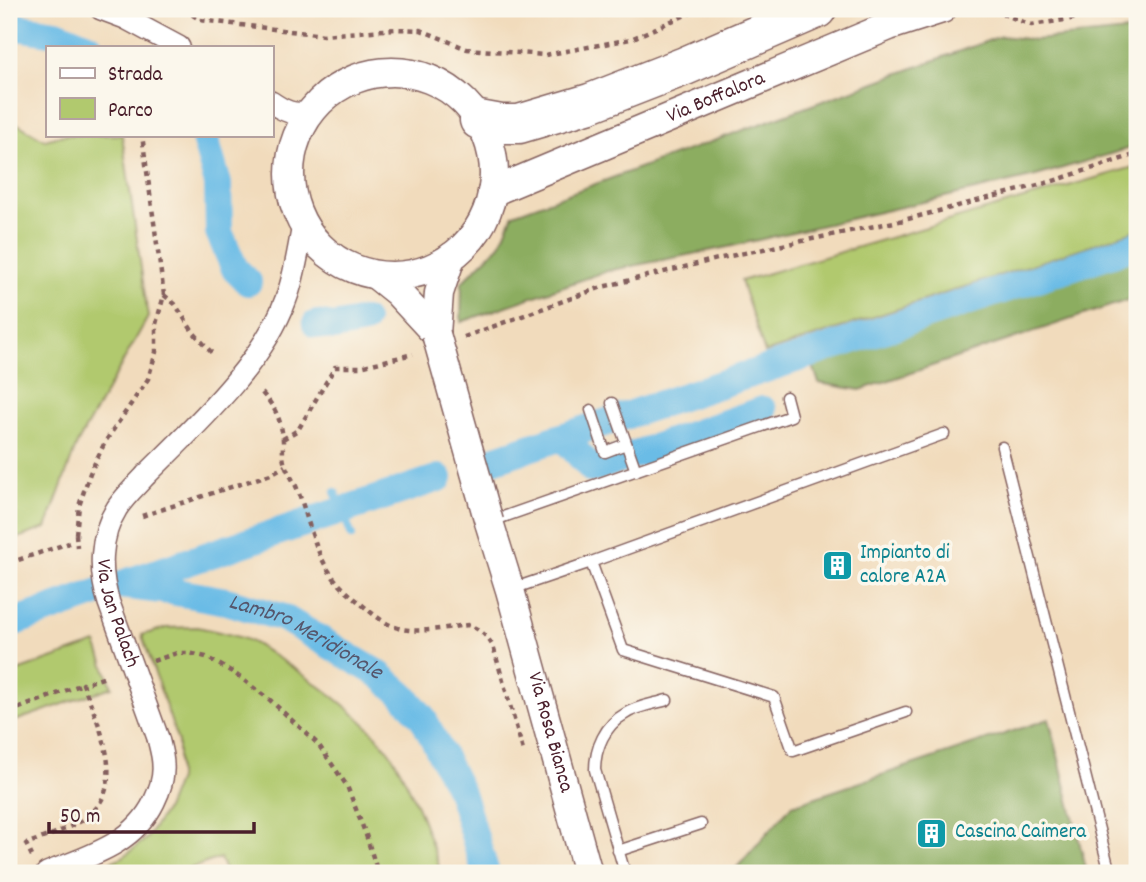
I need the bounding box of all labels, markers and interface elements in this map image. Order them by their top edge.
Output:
legend [46,46,273,136]
text: Strada [108,61,163,91]
street label: Via Boffalora [662,64,771,132]
text: Parco [108,97,153,127]
place label: Impianto di calore A2A [860,539,950,593]
building icon: Impianto di calore A2A [820,549,854,583]
street label: Via Jan Palach [87,559,146,672]
water label: Lambro Meridionale [225,586,390,690]
street label: Via Rosa Bianca [518,669,580,797]
scale bar [49,791,254,835]
text: 50 m [60,803,100,833]
building icon: Cascina Caimera [915,816,949,850]
place label: Cascina Caimera [955,818,1087,848]

